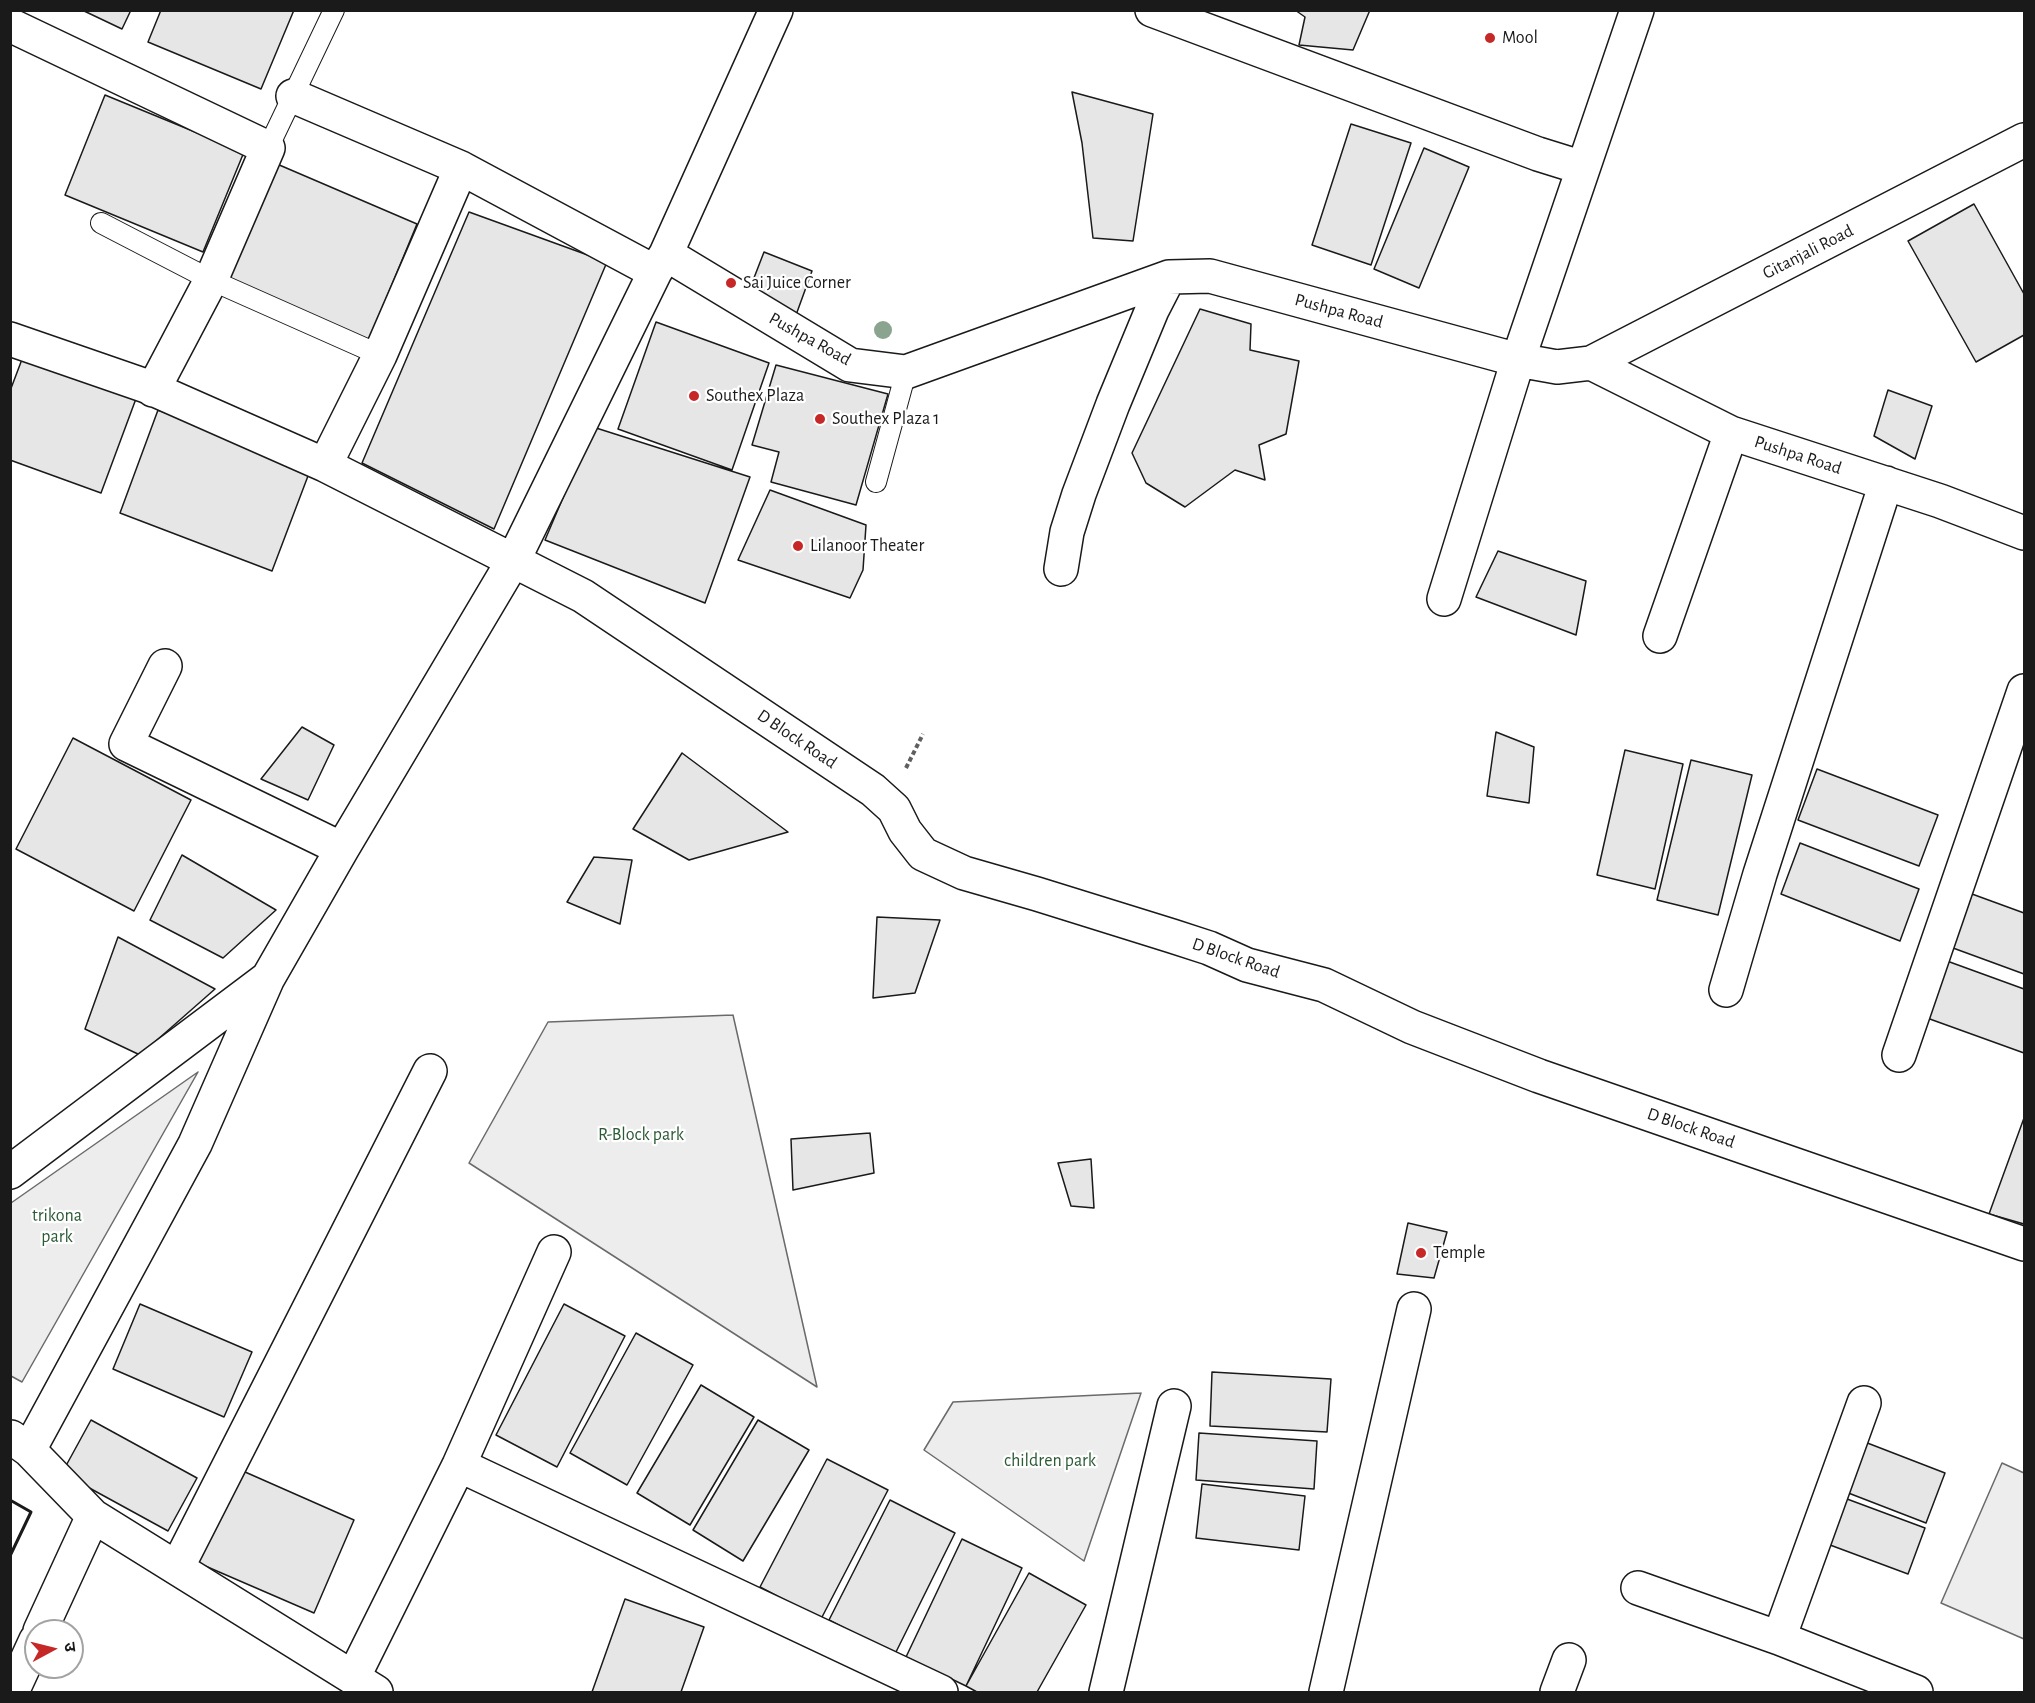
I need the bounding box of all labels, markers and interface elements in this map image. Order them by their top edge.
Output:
place label: Mool [1502,27,1538,49]
marker: Mool [1483,31,1497,45]
street label: Gitanjali Road [1759,220,1857,284]
place label: Sai Juice Corner [743,272,851,294]
marker: Sai Juice Corner [724,276,738,290]
street label: Pushpa Road [1292,289,1386,333]
street label: Pushpa Road [765,308,855,370]
place label: Southex Plaza [706,385,804,407]
marker: Southex Plaza [687,389,701,403]
place label: Southex Plaza 1 [832,408,939,430]
marker: Southex Plaza 1 [813,412,827,426]
street label: Pushpa Road [1752,431,1844,479]
place label: Lilanoor Theater [810,535,924,557]
marker: Lilanoor Theater [791,539,805,553]
street label: D Block Road [753,704,841,774]
street label: D Block Road [1189,933,1283,983]
street label: D Block Road [1644,1103,1738,1153]
park label: R-Block park [598,1124,684,1146]
park label: trikona park [32,1205,82,1248]
place label: Temple [1433,1242,1485,1264]
marker: Temple [1414,1246,1428,1260]
park label: children park [1004,1450,1096,1472]
north arrow [24,1619,84,1679]
text: उ [61,1641,78,1653]

